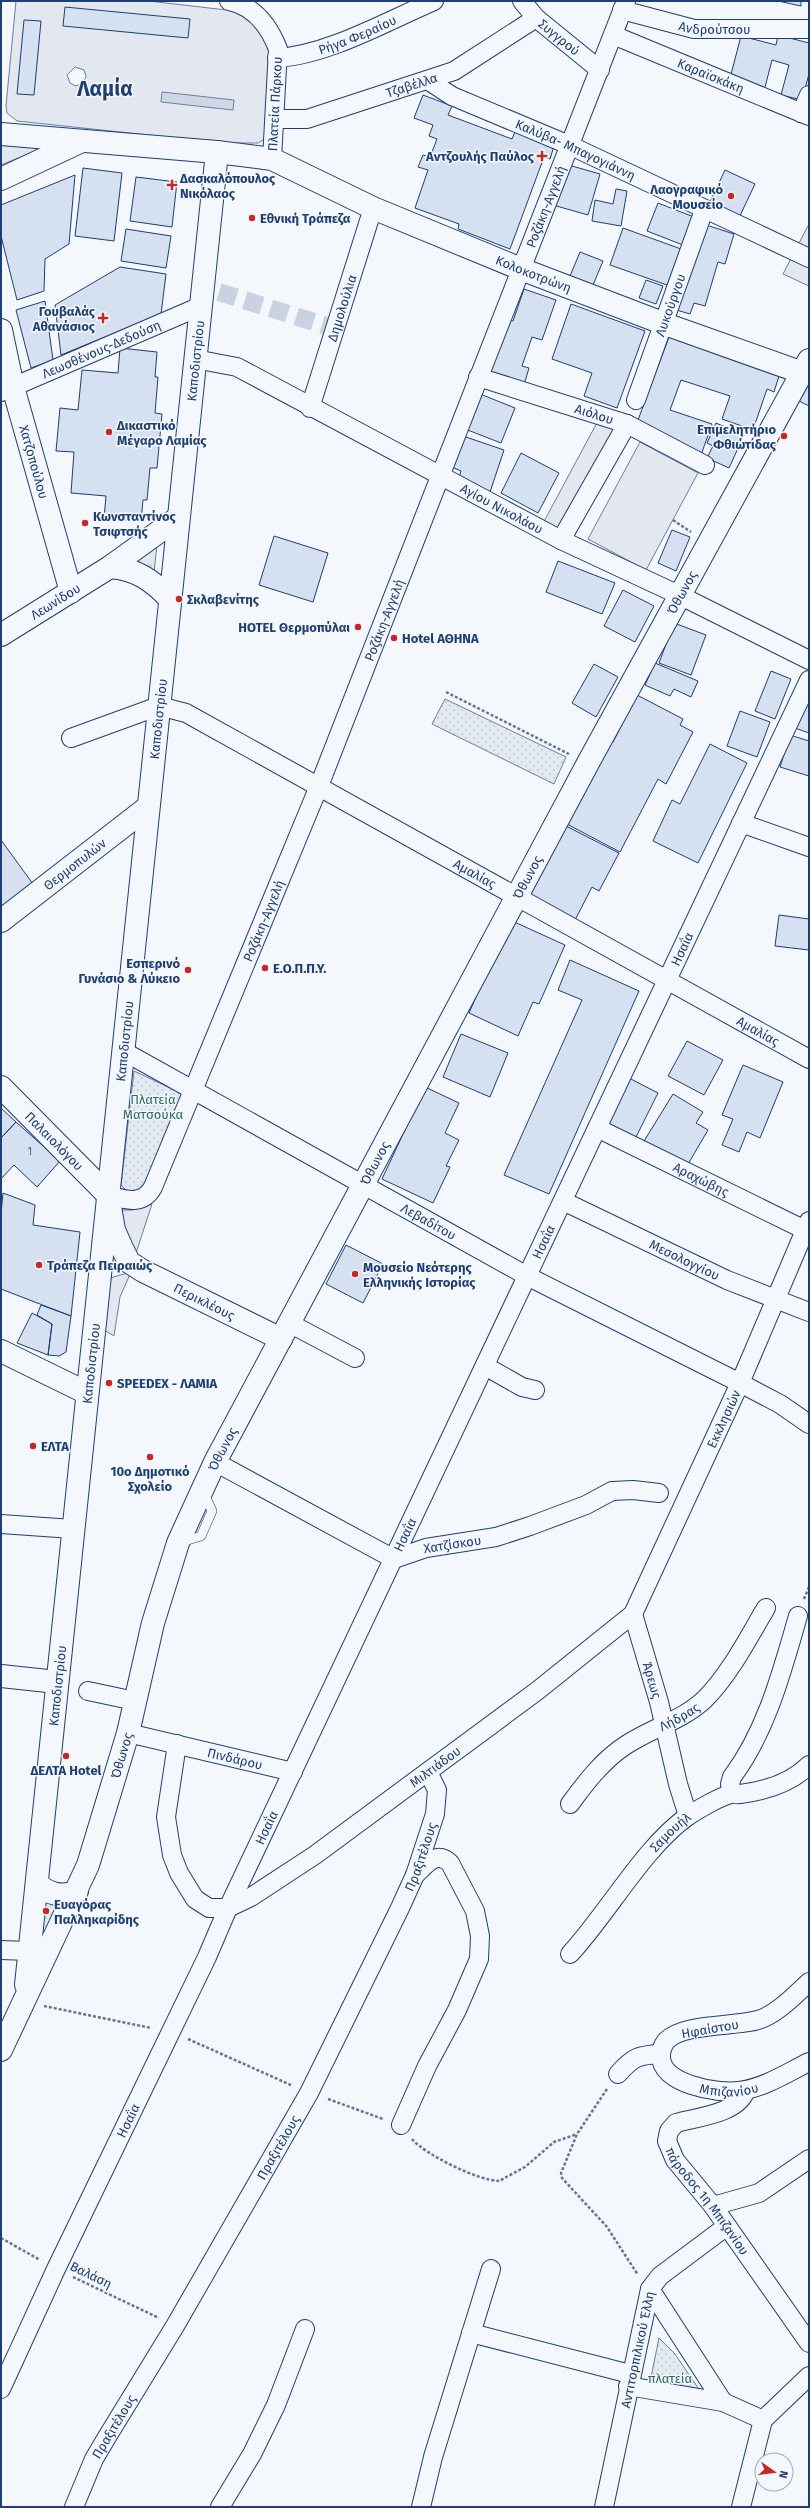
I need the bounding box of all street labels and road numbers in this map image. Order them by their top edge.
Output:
street label: Ρήγα Φεραίου [316,12,399,57]
street label: Συγγρού [536,16,583,58]
street label: Ανδρούτσου [677,18,751,37]
street label: Καραϊσκάκη [675,55,747,96]
street label: Πλατεία Πάρκου [265,56,285,152]
street label: Τζαβέλλα [384,69,439,100]
street label: Καλύβα- Μπαγογιάννη [513,116,638,183]
street label: Ροζάκη-Αγγελή [523,163,568,250]
street label: Κολοκοτρώνη [494,252,574,295]
street label: Δημολούλια [324,272,359,343]
street label: Λυκούργου [652,272,688,338]
street label: Λεωσθένους-Δεδούση [40,317,163,381]
street label: Καποδιστρίου [184,320,207,402]
street label: Αιόλου [573,401,616,427]
street label: Χατζοπούλου [17,423,52,500]
street label: Αγίου Νικολάου [458,480,546,537]
street label: Όθωνος [664,568,700,617]
street label: Ροζάκη-Αγγελή [361,577,407,663]
street label: Λεωνίδου [28,580,83,622]
street label: Καποδιστρίου [146,678,170,760]
street label: Θερμοπυλών [40,835,109,893]
street label: Όθωνος [509,853,545,902]
street label: Αμαλίας [451,856,499,891]
street label: Ροζάκη-Αγγελή [240,878,287,964]
street label: Ησαΐα [667,929,696,968]
street label: Καποδιστρίου [113,1000,136,1082]
street label: Αμαλίας [734,1013,782,1049]
street label: Παλαιολόγου [22,1109,87,1173]
street label: Όθωνος [357,1139,392,1187]
street label: Αραχώβης [671,1159,731,1199]
street label: Λεβαδίτου [399,1200,459,1243]
street label: Ησαΐα [529,1222,558,1261]
street label: Μεσολογγίου [647,1236,722,1283]
street label: Περικλέους [171,1280,237,1323]
street label: Καποδιστρίου [79,1322,102,1405]
street label: Εκκλησιών [704,1387,744,1450]
street label: Όθωνος [205,1424,240,1473]
street label: Ησαΐα [390,1515,419,1554]
street label: Χατζίσκου [422,1532,482,1556]
street label: Καποδιστρίου [46,1644,69,1727]
street label: Άρεως [640,1660,665,1700]
street label: Λήδρας [657,1699,702,1734]
street label: Όθωνος [107,1731,135,1780]
street label: Μιλτιάδου [407,1743,463,1790]
street label: Πινδάρου [206,1745,264,1772]
street label: Ησαΐα [252,1808,281,1847]
street label: Σαμουήλ [646,1809,694,1855]
street label: Πραξιτέλους [401,1820,439,1894]
street label: Ηφαίστου [680,2017,740,2041]
street label: Μπιζανίου [698,2079,760,2099]
street label: Ησαΐα [113,2101,143,2140]
street label: Πραξιτέλους [253,2112,302,2182]
street label: πάροδος 1η Μπιζανίου [663,2145,752,2258]
street label: Βαλάση [68,2258,114,2292]
street label: Αντιτορπιλικού Έλλη [618,2290,657,2409]
street label: Πραξιτέλους [89,2392,139,2461]

